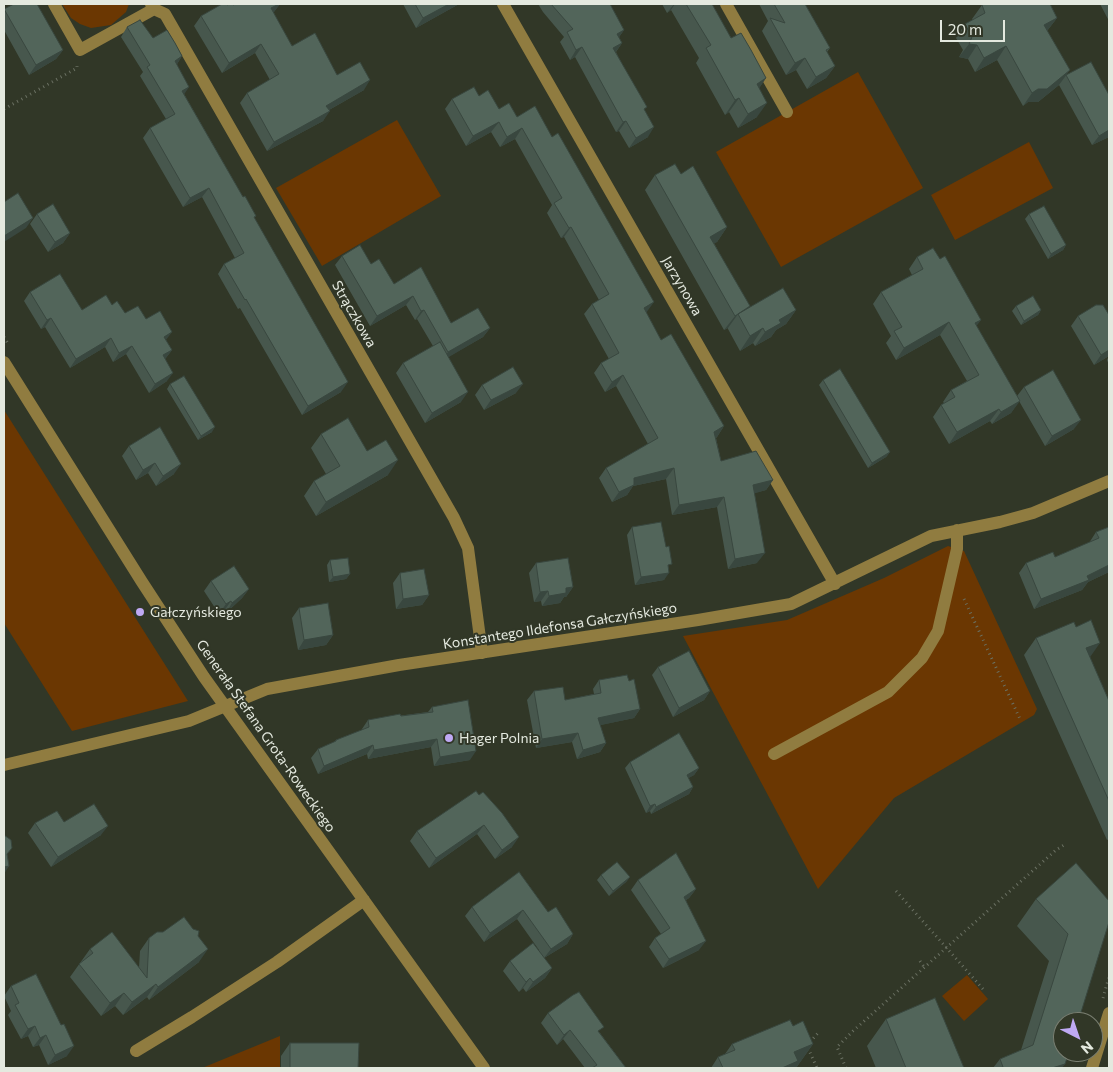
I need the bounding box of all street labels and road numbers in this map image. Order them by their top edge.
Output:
street label: Jarzynowa [658,253,706,319]
street label: Strączkowa [328,278,380,350]
street label: Konstantego Ildefonsa Gałczyńskiego [442,599,678,653]
street label: Generała Stefana Grota-Roweckiego [193,636,339,836]

